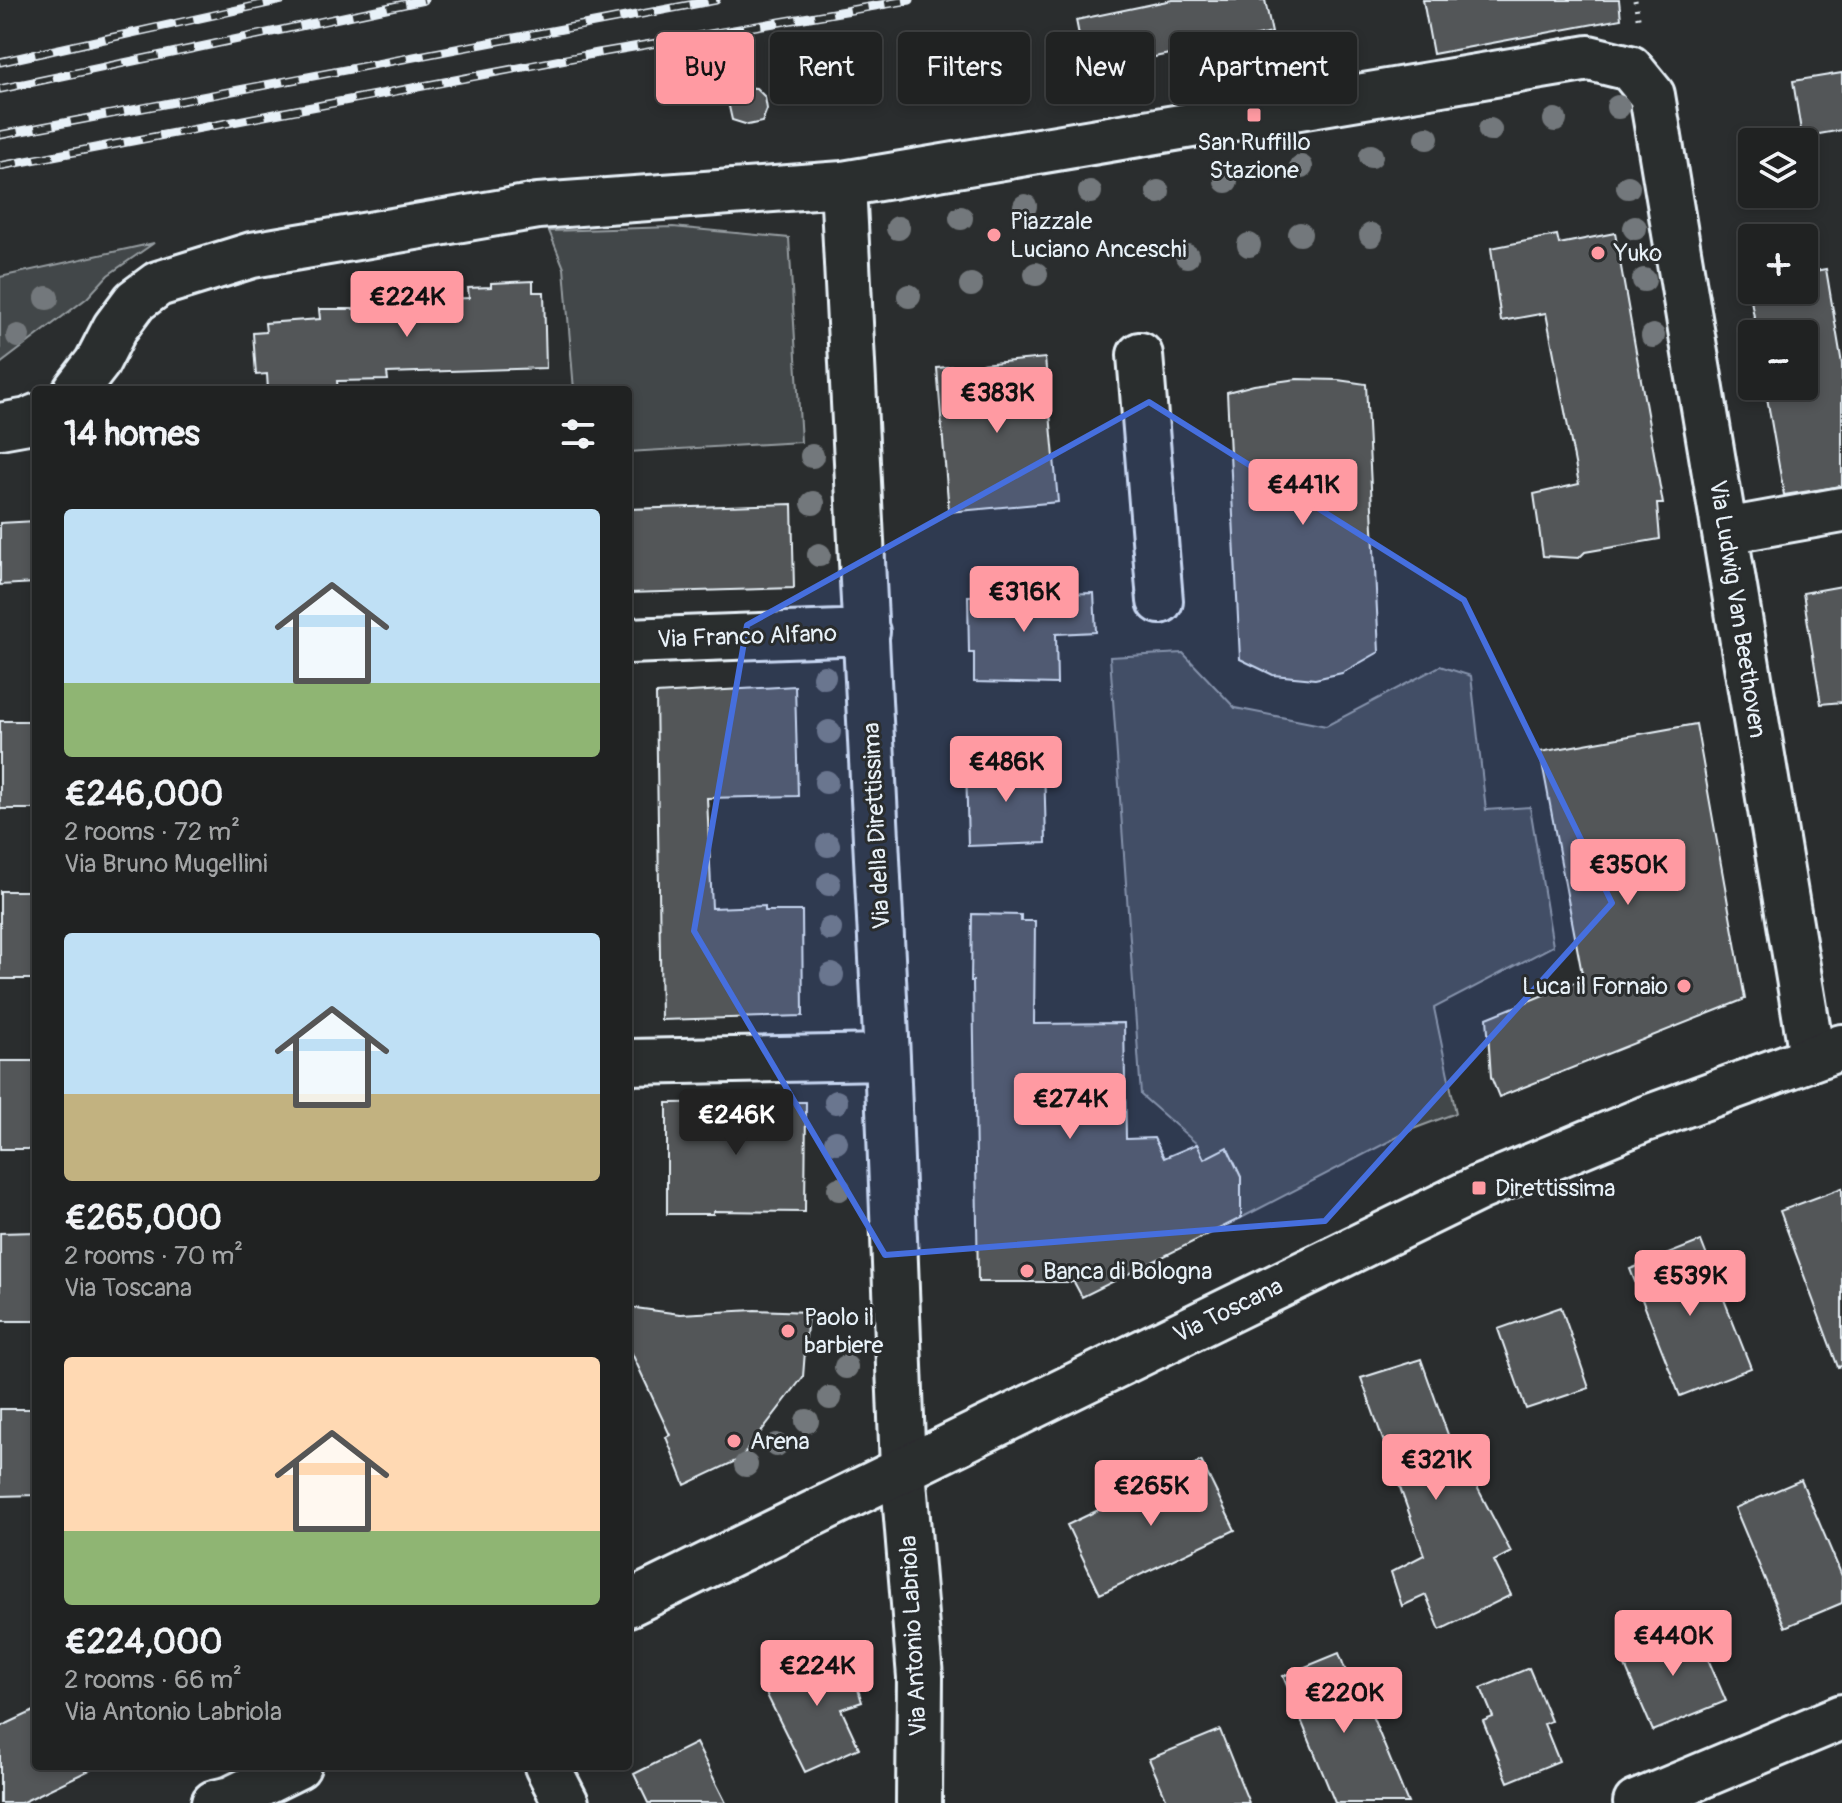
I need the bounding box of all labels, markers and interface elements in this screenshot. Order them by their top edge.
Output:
chip: Buy [656,32,754,104]
chip: Rent [770,32,882,104]
chip: Filters [898,32,1030,104]
chip: New [1046,32,1154,104]
chip: Apartment [1170,32,1357,104]
marker: San Ruffillo Stazione [1245,106,1263,124]
place label: San Ruffillo Stazione [1197,128,1311,185]
map controls [1738,128,1818,400]
button: layers [1738,128,1818,208]
place label: Piazzale Luciano Anceschi [1010,207,1187,264]
button: + [1738,224,1818,304]
marker: Piazzale Luciano Anceschi [985,226,1003,244]
place label: Yuko [1613,239,1662,268]
marker: Yuko [1589,244,1607,262]
pin: €224K [351,271,463,339]
text: €224K [369,281,446,313]
button: − [1738,320,1818,400]
pin: €383K [941,367,1053,435]
text: €383K [960,377,1034,409]
icon: filters [556,412,600,456]
text: 14 homes [64,413,200,456]
pin: €441K [1247,459,1359,527]
text: €441K [1266,469,1340,501]
street label: Via Ludwig Van Beethoven [1703,478,1772,740]
icon: home [260,561,404,705]
pin: €316K [968,566,1080,634]
text: €316K [988,576,1060,608]
street label: Via Franco Alfano [657,619,837,654]
street label: Via della Direttissima [857,722,896,930]
pin: €486K [950,736,1062,804]
text: €486K [968,746,1044,778]
text: €246,000 [64,773,223,816]
text: 2 rooms · 72 m² [64,816,240,848]
pin: €350K [1572,839,1684,907]
text: Via Bruno Mugellini [64,848,268,880]
text: €350K [1588,849,1668,881]
place label: Luca il Fornaio [1522,972,1668,1001]
marker: Luca il Fornaio [1675,977,1693,995]
icon: home [260,985,404,1129]
pin: €274K [1014,1073,1126,1141]
text: €274K [1032,1083,1108,1115]
pin: €246K [680,1089,792,1157]
text: €246K [697,1099,775,1131]
place label: Direttissima [1495,1174,1615,1203]
marker: Direttissima [1470,1179,1488,1197]
text: €265,000 [64,1197,222,1240]
text: 2 rooms · 70 m² [64,1240,243,1272]
pin: €539K [1634,1250,1746,1318]
place label: Banca di Bologna [1043,1257,1212,1286]
text: €539K [1653,1260,1727,1292]
marker: Banca di Bologna [1018,1262,1036,1280]
street label: Via Toscana [1169,1271,1288,1349]
text: Via Toscana [64,1272,192,1304]
place label: Paolo il barbiere [804,1303,883,1360]
marker: Paolo il barbiere [779,1322,797,1340]
icon: home [260,1409,404,1553]
place label: Arena [750,1427,810,1456]
marker: Arena [725,1432,743,1450]
pin: €321K [1380,1434,1492,1502]
text: €321K [1400,1444,1472,1476]
pin: €265K [1095,1460,1207,1528]
text: €265K [1113,1470,1189,1502]
street label: Via Antonio Labriola [894,1535,933,1737]
pin: €440K [1617,1610,1729,1678]
text: €440K [1633,1620,1713,1652]
text: €224,000 [64,1621,222,1664]
pin: €224K [761,1640,873,1708]
text: €224K [779,1650,856,1682]
text: 2 rooms · 66 m² [64,1664,242,1696]
pin: €220K [1288,1667,1400,1735]
text: €220K [1304,1677,1384,1709]
text: Via Antonio Labriola [64,1696,282,1728]

